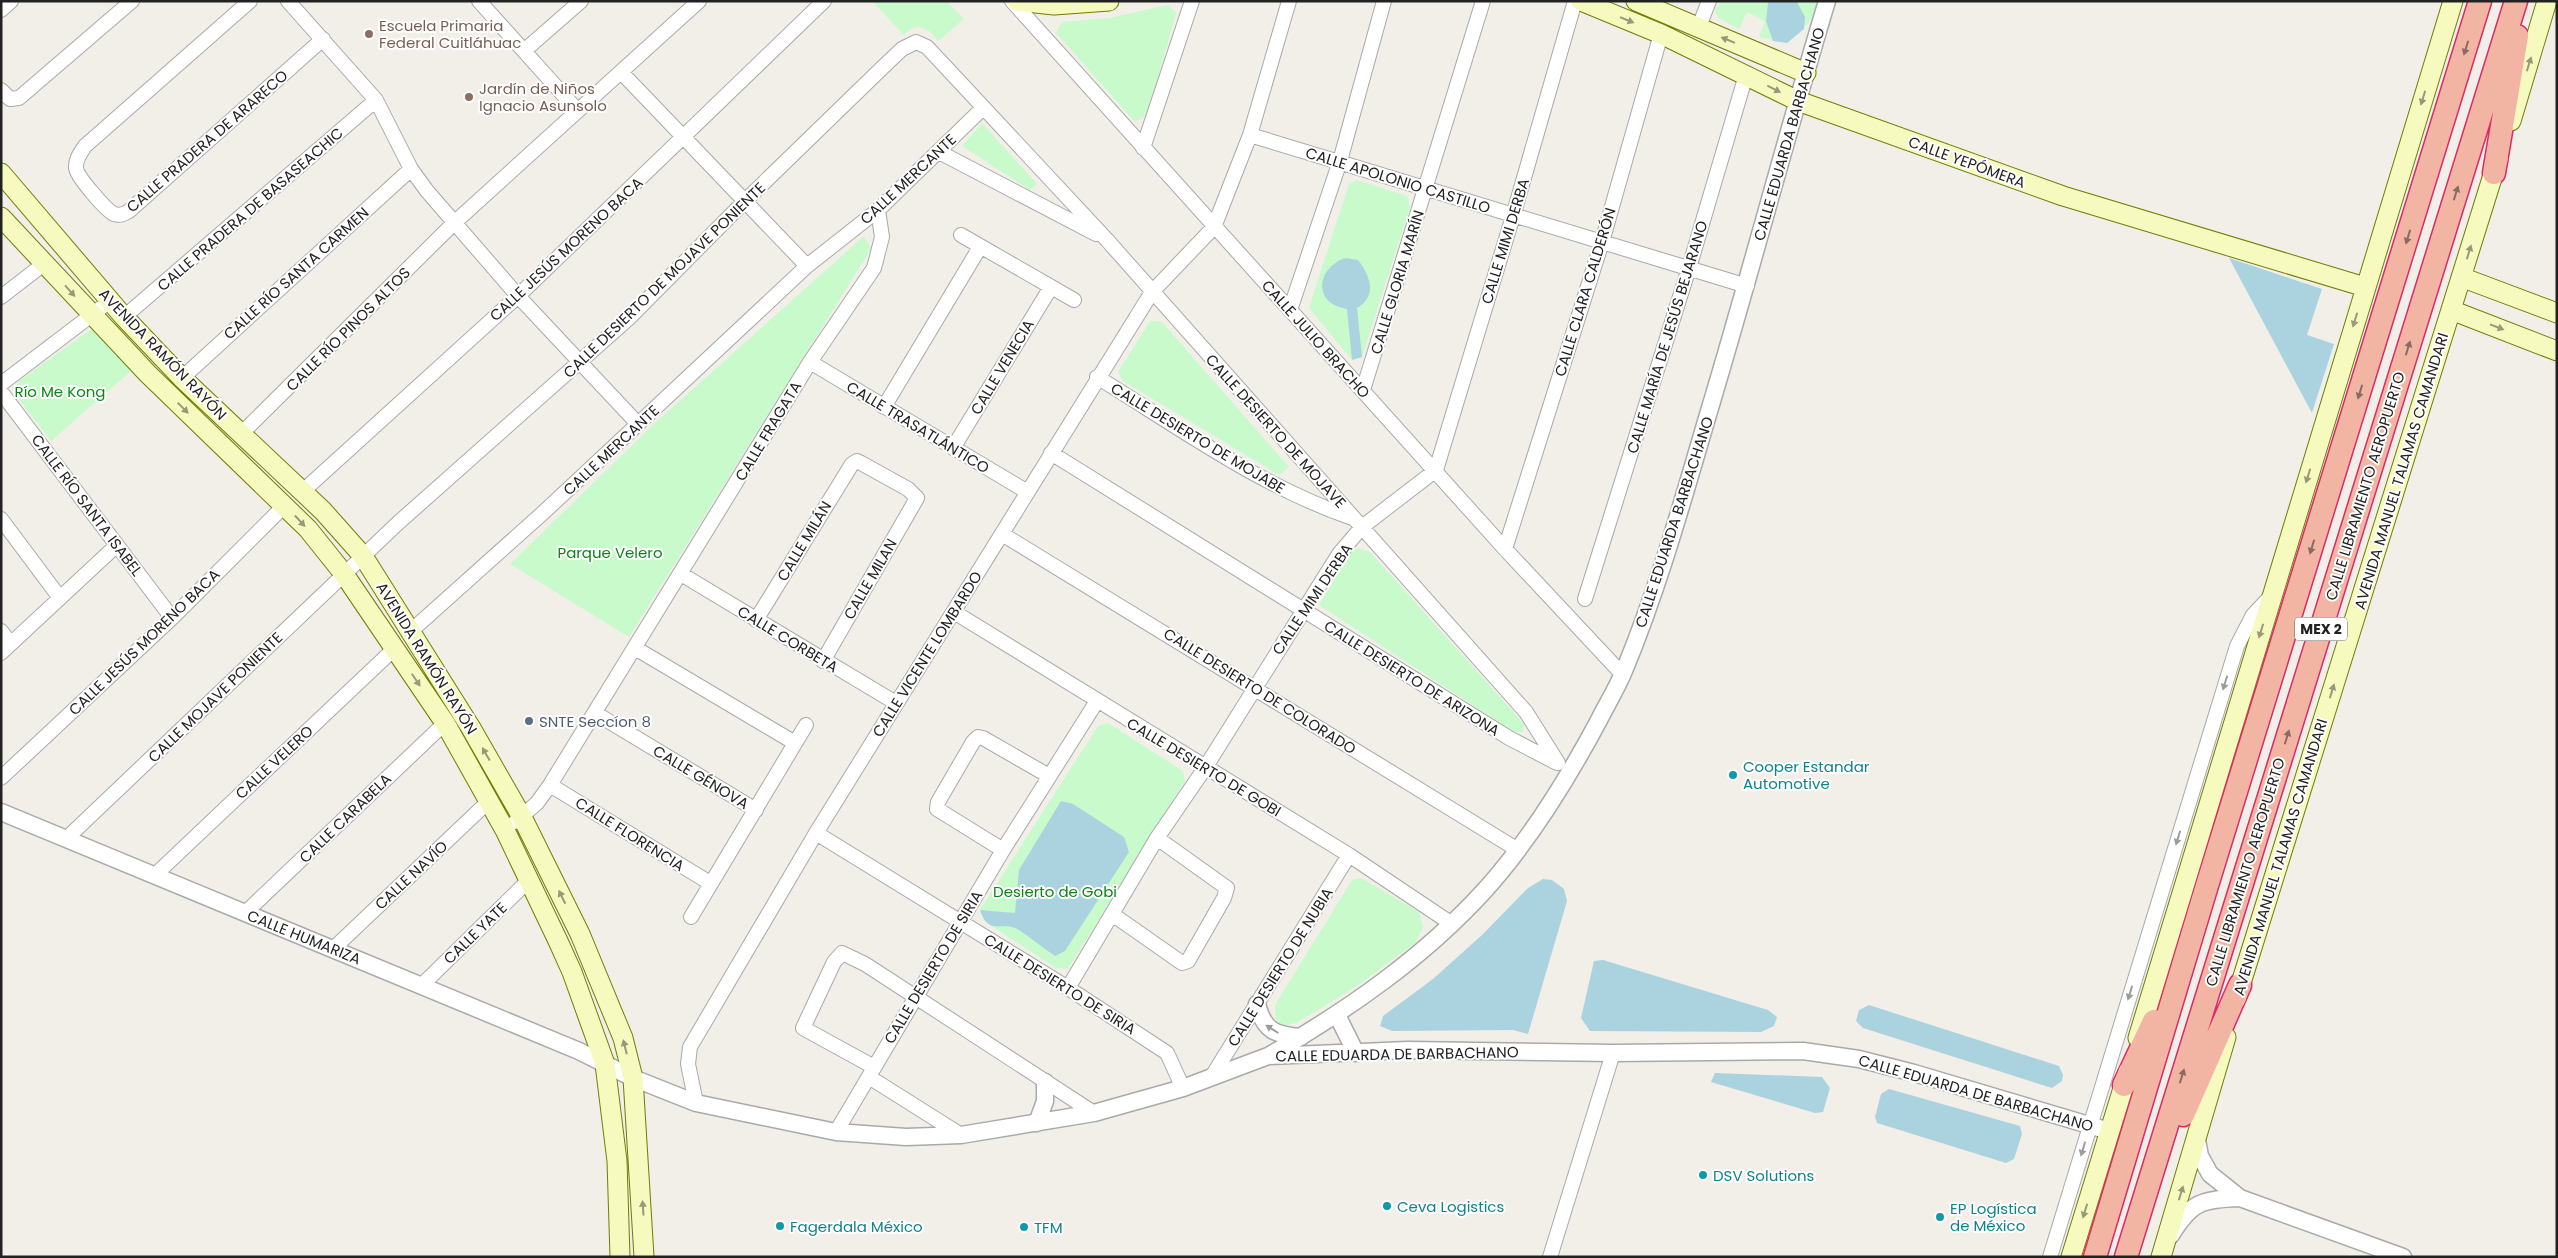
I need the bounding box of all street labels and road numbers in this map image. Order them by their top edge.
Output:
street label: CALLE EDUARDA BARBACHANO [1748,25,1830,243]
street label: CALLE PRADERA DE ARARECO [122,65,292,217]
street label: CALLE PRADERA DE BASASEACHIC [152,122,348,296]
street label: CALLE MERCANTE [855,129,961,229]
street label: CALLE YEPÓMERA [1906,131,2028,193]
street label: CALLE APOLONIO CASTILLO [1303,142,1493,218]
street label: CALLE JESÚS MORENO BACA [485,172,647,326]
street label: CALLE MIMI DERBA [1476,176,1534,306]
street label: CALLE DESIERTO DE MOJAVE PONIENTE [558,177,770,383]
street label: CALLE RÍO SANTA CARMEN [219,202,373,344]
street label: CALLE CLARA CALDERÓN [1549,205,1621,379]
street label: CALLE GLORIA MARÍN [1365,207,1429,357]
street label: CALLE MARÍA DE JESÚS BEJARANO [1622,218,1713,456]
street label: CALLE RÍO PINOS ALTOS [281,262,415,396]
street label: CALLE JULIO BRACHO [1257,275,1375,403]
street label: AVENIDA RAMÓN RAYÓN [94,284,232,424]
street label: CALLE VENECIA [965,315,1039,419]
street label: AVENIDA MANUEL TALAMAS CAMANDARI [2349,330,2453,612]
street label: CALLE DESIERTO DE MOJAVE [1201,349,1351,513]
street label: CALLE LIBRAMIENTO AEROPUERTO [2320,369,2410,603]
street label: CALLE TRASATLÁNTICO [843,376,993,478]
street label: CALLE FRAGATA [730,377,806,485]
street label: CALLE DESIERTO DE MOJABE [1107,378,1289,498]
street label: CALLE MERCANTE [558,400,664,500]
street label: CALLE EDUARDA BARBACHANO [1630,414,1718,630]
street label: CALLE RÍO SANTA ISABEL [27,430,148,581]
street label: CALLE MILÁN [772,497,836,585]
street label: CALLE MILAN [838,535,902,623]
street label: CALLE MIMI DERBA [1267,539,1357,659]
street label: CALLE JESÚS MORENO BACA [64,564,224,720]
street label: CALLE VICENTE LOMBARDO [867,567,987,741]
street label: AVENIDA RAMÓN RAYÓN [372,578,482,738]
street label: CALLE CORBETA [734,601,842,677]
street label: CALLE DESIERTO DE ARIZONA [1320,615,1504,741]
road number: MEX 2 [2295,618,2347,640]
street label: CALLE DESIERTO DE COLORADO [1160,623,1360,759]
street label: CALLE MOJAVE PONIENTE [143,627,287,767]
street label: CALLE DESIERTO DE GOBI [1123,713,1285,821]
street label: AVENIDA MANUEL TALAMAS CAMANDARI [2228,716,2332,998]
street label: CALLE VELERO [231,720,318,804]
street label: CALLE GÉNOVA [649,740,753,814]
street label: CALLE LIBRAMIENTO AEROPUERTO [2200,755,2290,989]
street label: CALLE CARABELA [294,769,396,867]
street label: CALLE FLORENCIA [571,792,689,876]
street label: CALLE NAVÍO [370,836,452,914]
street label: CALLE DESIERTO DE NUBIA [1222,883,1338,1051]
street label: CALLE DESIERTO DE SIRIA [879,886,987,1048]
street label: CALLE YATE [439,897,511,969]
street label: CALLE HUMARIZA [244,905,364,969]
street label: CALLE DESIERTO DE SIRIA [980,929,1140,1039]
street label: CALLE EDUARDA DE BARBACHANO [1275,1041,1519,1067]
street label: CALLE EDUARDA DE BARBACHANO [1856,1049,2096,1137]

